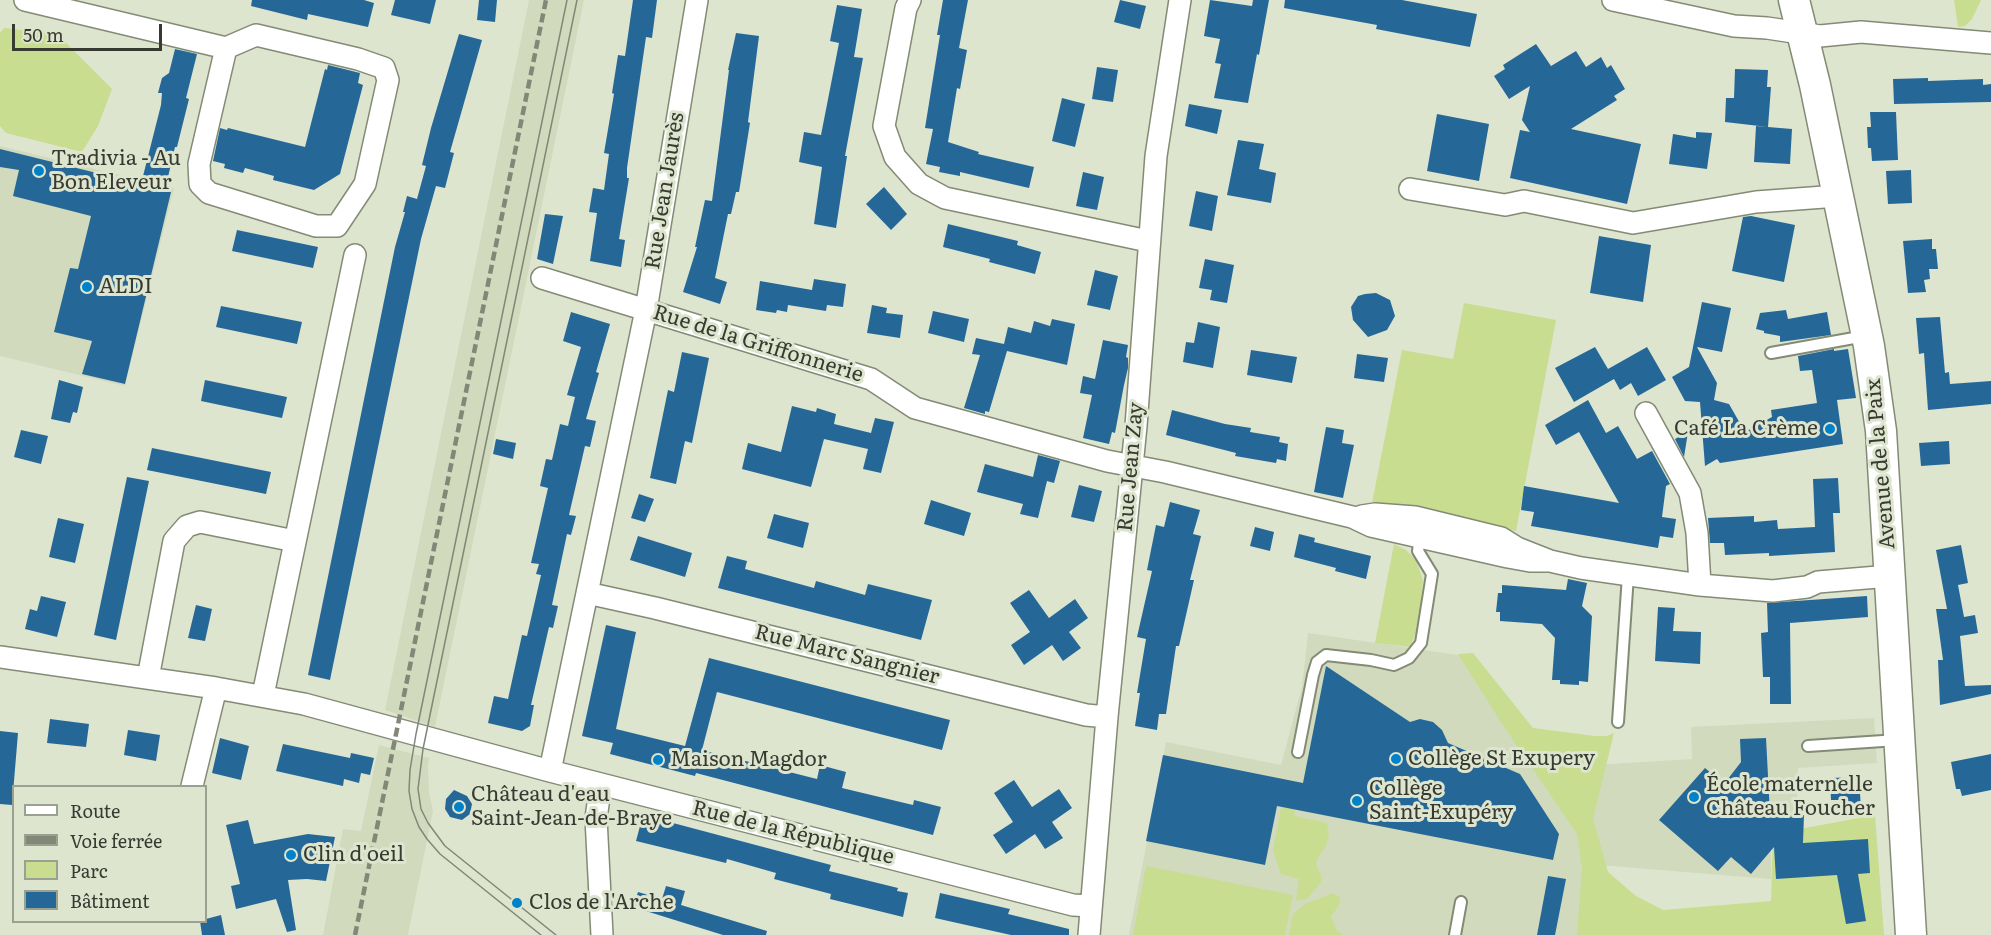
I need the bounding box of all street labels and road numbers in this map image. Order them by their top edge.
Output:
street label: Rue Jean Jaurès [640,111,690,271]
street label: Rue de la Griffonnerie [650,300,866,388]
street label: Avenue de la Paix [1861,378,1901,550]
street label: Rue Jean Zay [1113,401,1149,533]
street label: Rue Marc Sangnier [752,620,942,690]
street label: Rue de la République [689,796,897,870]

